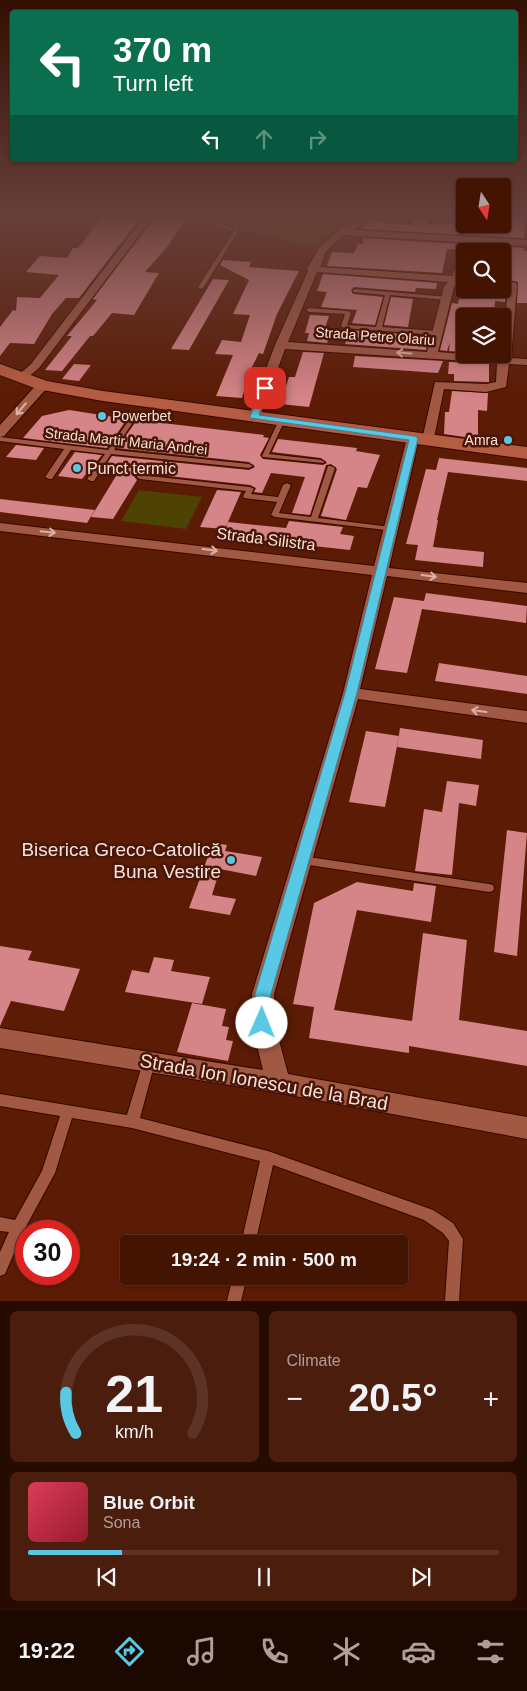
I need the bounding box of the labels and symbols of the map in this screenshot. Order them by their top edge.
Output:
north arrow [456,178,511,232]
street label: Strada Petre Olariu [315,324,435,348]
one-way arrow [396,349,412,358]
pin [244,367,286,409]
one-way arrow [15,402,27,415]
place label: Powerbet [112,408,171,424]
marker: Powerbet [96,410,108,422]
street label: Strada Martir Maria Andrei [44,425,208,457]
place label: Amra [465,432,498,448]
marker: Amra [502,434,514,446]
place label: Punct termic [87,460,176,477]
marker: Punct termic [71,462,83,474]
street label: Strada Silistra [216,524,317,554]
one-way arrow [40,527,56,537]
one-way arrow [202,546,218,556]
one-way arrow [421,571,437,581]
one-way arrow [471,705,487,715]
place label: Biserica Greco-Catolică Buna Vestire [21,839,221,882]
marker: Biserica Greco-Catolică Buna Vestire [225,854,237,866]
position arrow [235,996,287,1048]
street label: Strada Ion Ionescu de la Brad [138,1050,390,1114]
speed limit sign: 30 [15,1220,80,1285]

